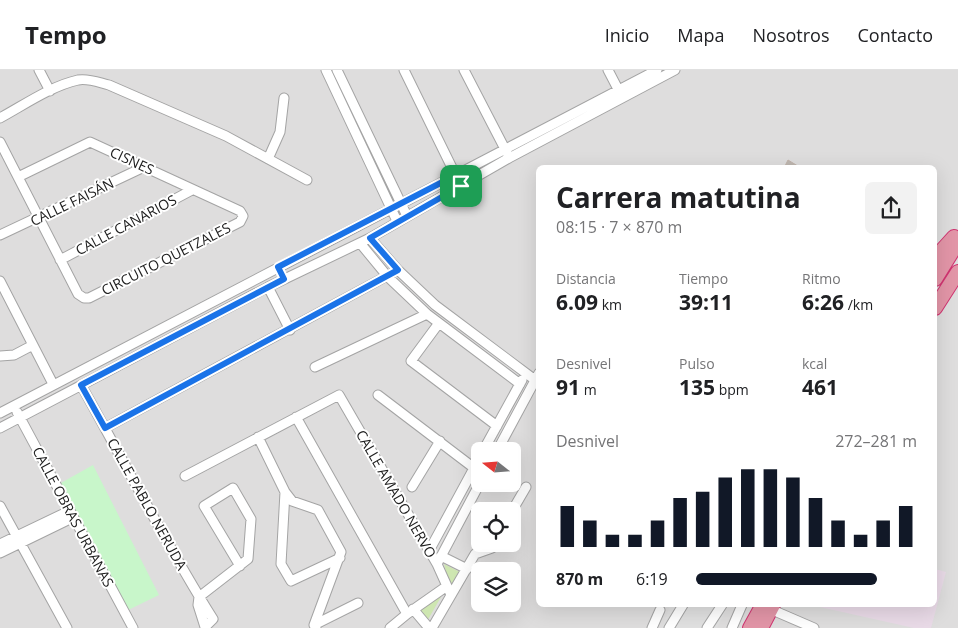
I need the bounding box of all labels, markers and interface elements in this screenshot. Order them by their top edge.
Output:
text: Tempo [25,18,107,51]
text: Inicio [605,23,649,47]
text: Mapa [677,23,725,47]
text: Nosotros [753,23,830,47]
text: Contacto [858,23,933,47]
street label: CISNES [107,142,157,179]
pin [440,165,482,207]
icon: arrive [447,172,475,200]
street label: CALLE FAISÁN [27,173,117,230]
text: Carrera matutina [556,178,801,216]
button: share [865,182,917,234]
street label: CALLE CANARIOS [72,190,180,259]
text: 08:15 · 7 × 870 m [556,216,682,238]
street label: CIRCUITO QUETZALES [98,218,234,299]
text: Distancia [556,269,616,288]
text: Tiempo [679,269,728,288]
text: Ritmo [802,269,841,288]
text: 6.09 [556,288,598,316]
text: 39:11 [679,288,733,316]
text: 6:26 [802,288,844,316]
text: km [598,295,622,314]
text: /km [844,295,873,314]
text: Desnivel [556,354,611,373]
text: Pulso [679,354,715,373]
text: kcal [802,354,827,373]
text: 91 [556,373,580,401]
text: 135 [679,373,715,401]
text: 461 [802,373,838,401]
text: m [580,380,597,399]
text: bpm [715,380,749,399]
street label: CALLE AMADO NERVO [352,426,441,561]
text: Desnivel [556,430,619,452]
text: 272–281 m [835,430,917,452]
street label: CALLE PABLO NERUDA [103,434,192,573]
north arrow [471,442,521,492]
map controls [471,442,521,612]
street label: CALLE OBRAS URBANAS [28,443,119,590]
button: locate [471,502,521,552]
button: layers [471,562,521,612]
text: 870 m [556,568,603,590]
text: 6:19 [636,568,668,590]

